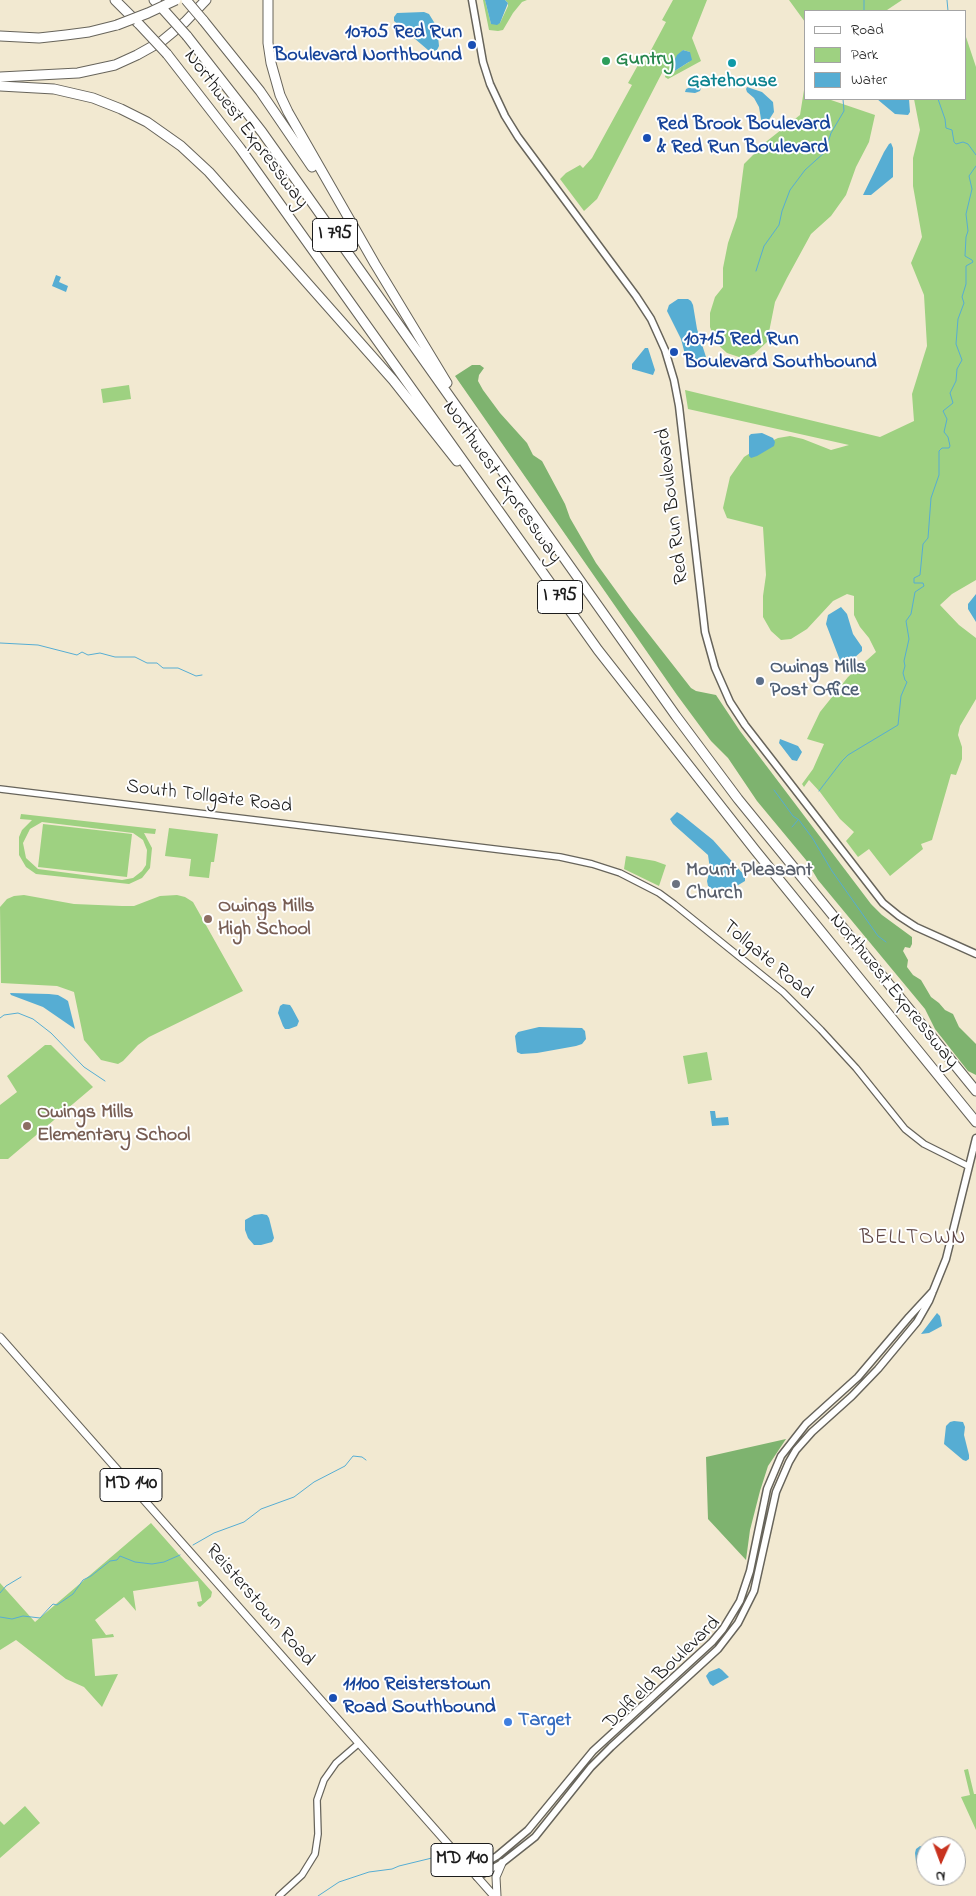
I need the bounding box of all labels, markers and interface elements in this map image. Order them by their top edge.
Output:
legend [804,10,966,100]
text: Road [851,19,884,41]
place label: 10705 Red Run Boulevard Northbound [274,22,462,69]
marker: 10705 Red Run Boulevard Northbound [466,39,478,51]
text: Park [851,44,878,66]
street label: Northwest Expressway [177,46,313,214]
place label: Guntry [616,49,674,73]
marker: Guntry [600,55,612,67]
marker: Gatehouse [726,57,738,69]
text: Water [851,69,887,91]
place label: Gatehouse [687,71,777,95]
place label: Red Brook Boulevard & Red Run Boulevard [657,114,830,161]
marker: Red Brook Boulevard & Red Run Boulevard [641,132,653,144]
road number: I 795 [312,218,358,252]
place label: 10715 Red Run Boulevard Southbound [684,329,877,376]
marker: 10715 Red Run Boulevard Southbound [668,346,680,358]
street label: Northwest Expressway [436,397,566,569]
street label: Red Run Boulevard [653,427,695,585]
road number: I 795 [538,580,582,614]
place label: Owings Mills Post Office [770,657,867,704]
marker: Owings Mills Post Office [754,675,766,687]
street label: South Tollgate Road [125,776,293,820]
place label: Mount Pleasant Church [686,860,813,907]
marker: Mount Pleasant Church [670,878,682,890]
place label: Owings Mills High School [218,896,315,943]
street label: Northwest Expressway [823,910,963,1074]
marker: Owings Mills High School [202,913,214,925]
street label: Tollgate Road [717,916,817,1006]
place label: Owings Mills Elementary School [37,1102,190,1149]
marker: Owings Mills Elementary School [21,1120,33,1132]
district label: BELLTOWN [859,1227,967,1253]
road number: MD 140 [100,1468,162,1502]
street label: Reisterstown Road [199,1540,319,1672]
street label: Dolfield Boulevard [600,1612,726,1736]
place label: 11100 Reisterstown Road Southbound [343,1674,496,1721]
marker: 11100 Reisterstown Road Southbound [327,1692,339,1704]
place label: Target [518,1710,571,1734]
marker: Target [502,1716,514,1728]
north arrow [916,1836,966,1886]
road number: MD 140 [431,1844,493,1876]
text: N [935,1865,946,1886]

